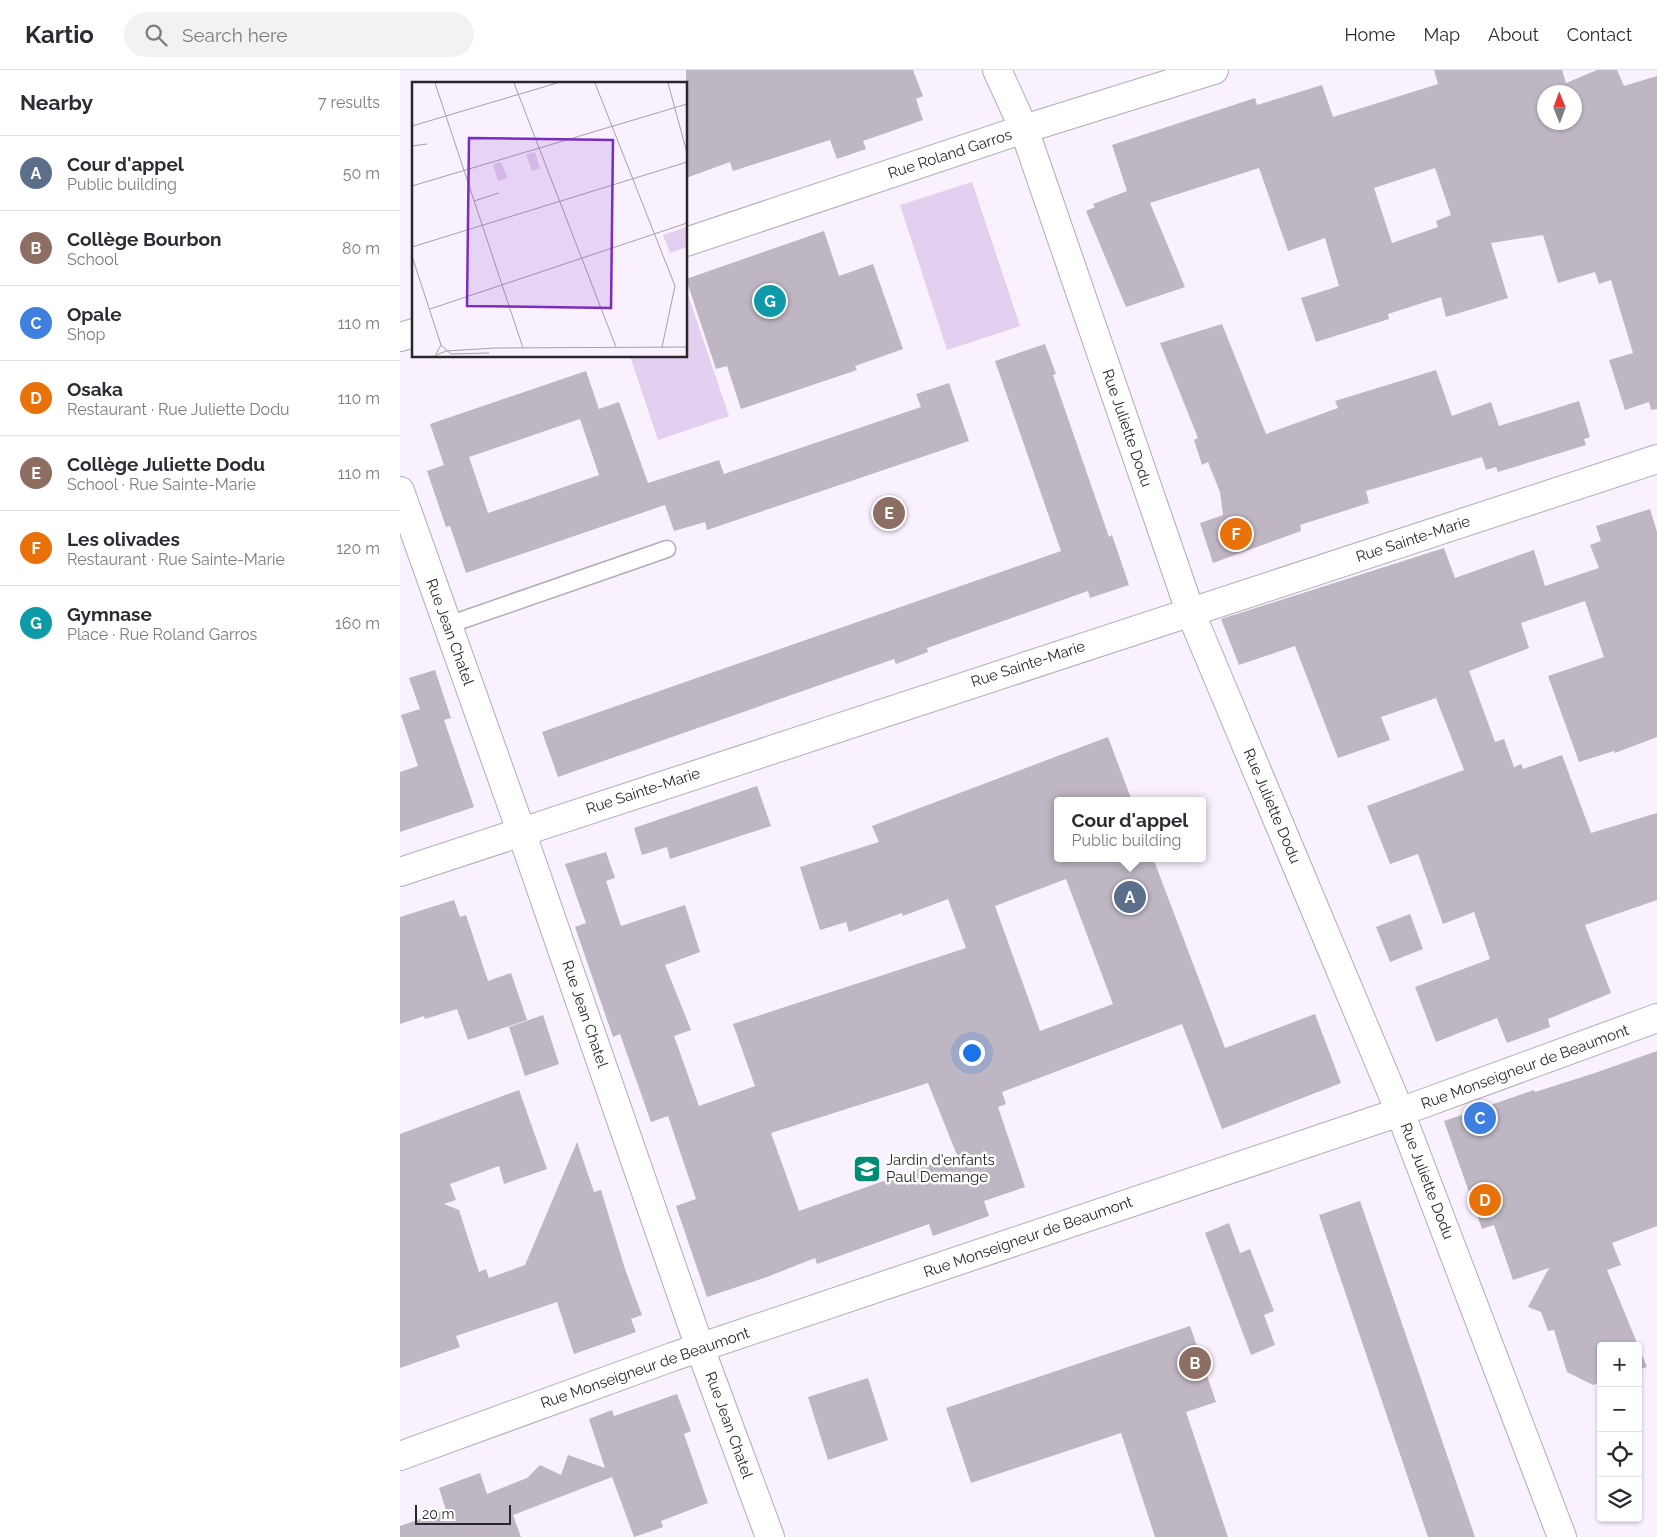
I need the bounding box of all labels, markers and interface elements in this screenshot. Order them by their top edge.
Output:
search box [124,12,474,57]
text: Kartio [25,20,94,49]
icon: search [142,21,170,49]
text: Search here [182,24,287,46]
text: Home [1344,24,1395,45]
text: Map [1423,24,1460,45]
text: About [1488,24,1539,45]
text: Contact [1567,24,1632,45]
inset map [412,82,688,358]
north arrow [1537,85,1582,130]
text: Nearby [20,90,93,115]
text: 7 results [318,93,380,112]
street label: Rue Roland Garros [886,125,1014,183]
text: Cour d'appel [67,153,184,175]
text: A [31,164,41,183]
text: 50 m [343,164,380,183]
text: Public building [67,175,177,194]
text: Collège Bourbon [67,228,222,250]
text: B [31,239,41,258]
text: 80 m [342,239,380,258]
text: School [67,250,118,269]
pin: G [754,282,786,320]
text: Opale [67,303,122,325]
text: C [31,314,41,333]
text: 110 m [338,314,380,333]
text: Shop [67,325,105,344]
street label: Rue Juliette Dodu [1098,367,1156,489]
text: Osaka [67,378,123,400]
text: D [30,389,42,408]
text: 110 m [338,389,380,408]
text: Restaurant · Rue Juliette Dodu [67,400,290,419]
text: Collège Juliette Dodu [67,453,265,475]
text: E [31,464,41,483]
text: 110 m [338,464,380,483]
text: School · Rue Sainte-Marie [67,475,256,494]
pin: E [873,494,905,532]
street label: Rue Sainte-Marie [1354,512,1473,566]
pin: F [1220,515,1252,553]
text: Les olivades [67,528,180,550]
text: F [31,539,41,558]
text: 120 m [336,539,380,558]
text: Restaurant · Rue Sainte-Marie [67,550,285,569]
street label: Rue Jean Chatel [422,576,478,689]
text: Gymnase [67,603,152,625]
text: G [30,614,42,633]
text: 160 m [335,614,380,633]
text: Place · Rue Roland Garros [67,625,257,644]
street label: Rue Sainte-Marie [969,637,1088,691]
street label: Rue Juliette Dodu [1240,746,1304,866]
street label: Rue Sainte-Marie [584,764,703,818]
popup [1054,797,1206,862]
text: Cour d'appel [1072,809,1188,831]
text: Public building [1072,831,1182,850]
pin: A [1114,878,1146,916]
street label: Rue Jean Chatel [558,958,612,1071]
street label: Rue Monseigneur de Beaumont [1419,1021,1631,1113]
your location [959,1040,985,1066]
pin: C [1464,1099,1496,1137]
street label: Rue Juliette Dodu [1396,1120,1458,1242]
place label: Jardin d'enfants Paul Demange [886,1151,995,1186]
school or university icon: Jardin d'enfants Paul Demange [852,1154,882,1184]
pin: D [1469,1181,1501,1219]
street label: Rue Monseigneur de Beaumont [921,1193,1135,1281]
street label: Rue Monseigneur de Beaumont [538,1324,752,1412]
map controls [1597,1342,1642,1522]
button: + [1597,1342,1642,1387]
pin: B [1179,1344,1211,1382]
street label: Rue Jean Chatel [701,1369,757,1482]
button: − [1597,1387,1642,1432]
button: locate [1597,1432,1642,1477]
button: layers [1597,1477,1642,1522]
scale bar [415,1502,511,1525]
text: 20 m [422,1506,454,1522]

